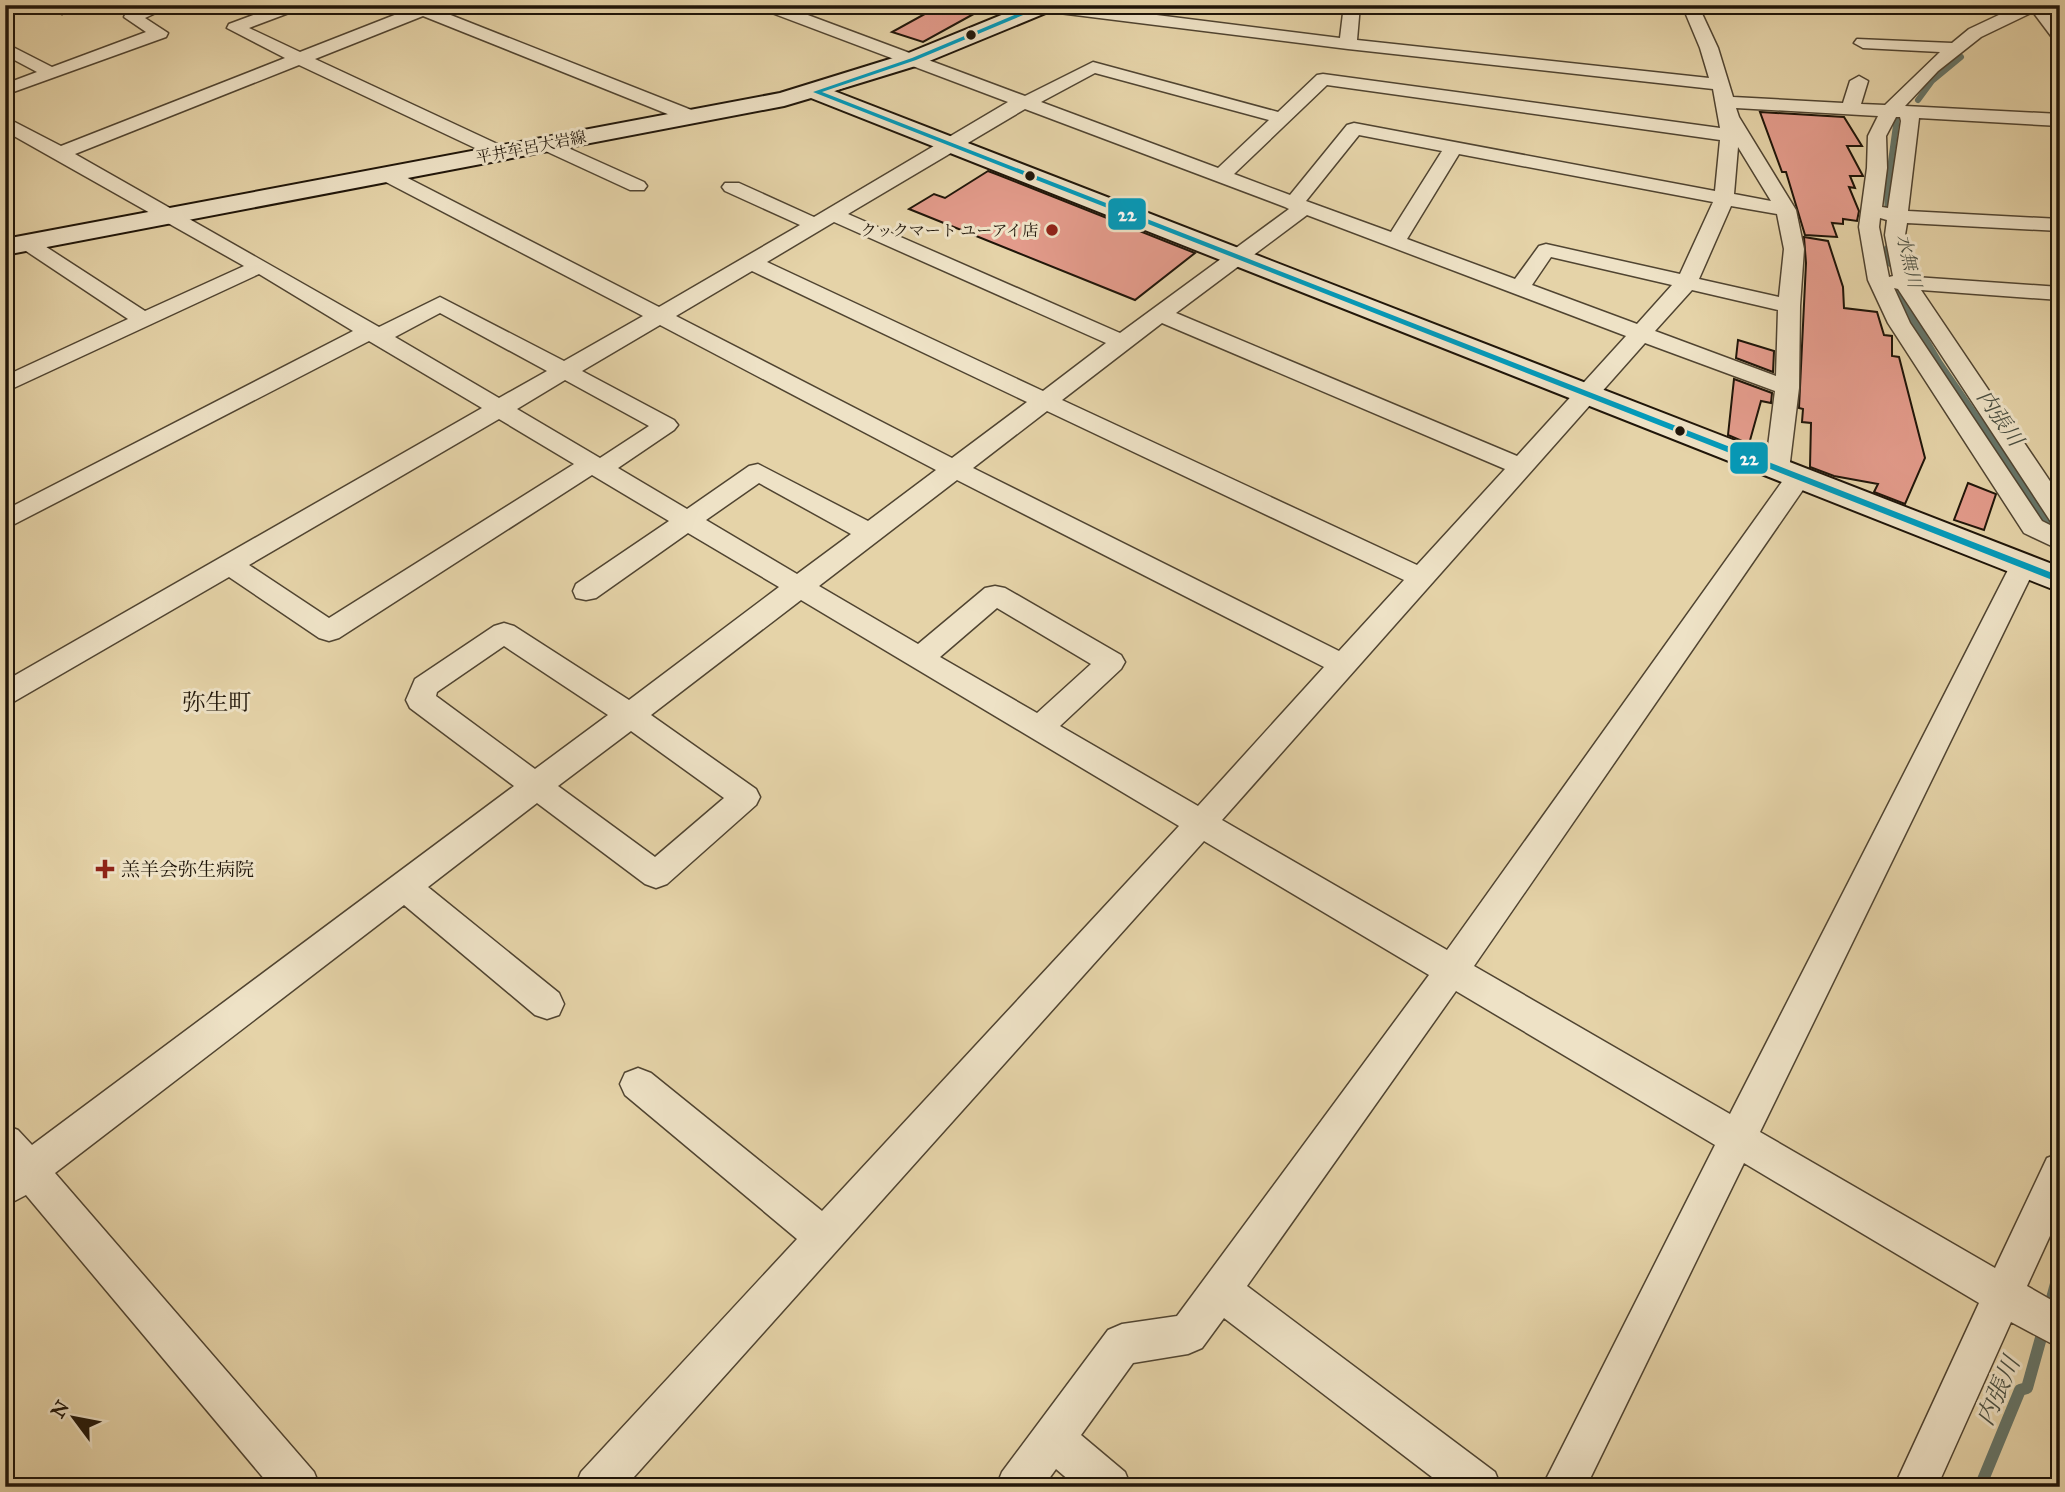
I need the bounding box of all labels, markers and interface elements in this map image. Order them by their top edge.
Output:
unlabelled marker [964,28,978,42]
street label: 平井牟呂大岩線 [474,127,588,167]
unlabelled marker [1023,169,1037,183]
line badge: 22 [1107,197,1147,231]
text: 22 [1118,203,1137,226]
place label: クックマート ユーアイ店 [861,221,1038,240]
marker: クックマート ユーアイ店 [1044,222,1060,238]
water label: 水無川 [1892,232,1926,292]
water label: 内張川 [1971,385,2030,453]
unlabelled marker [1673,424,1687,438]
line badge: 22 [1729,441,1769,475]
text: 22 [1740,447,1759,470]
district label: 弥生町 [183,688,252,716]
place label: 羔羊会弥生病院 [121,858,254,881]
marker: 羔羊会弥生病院 [95,859,115,879]
water label: 内張川 [1970,1349,2028,1430]
north arrow [38,1384,108,1454]
text: N [46,1396,74,1422]

